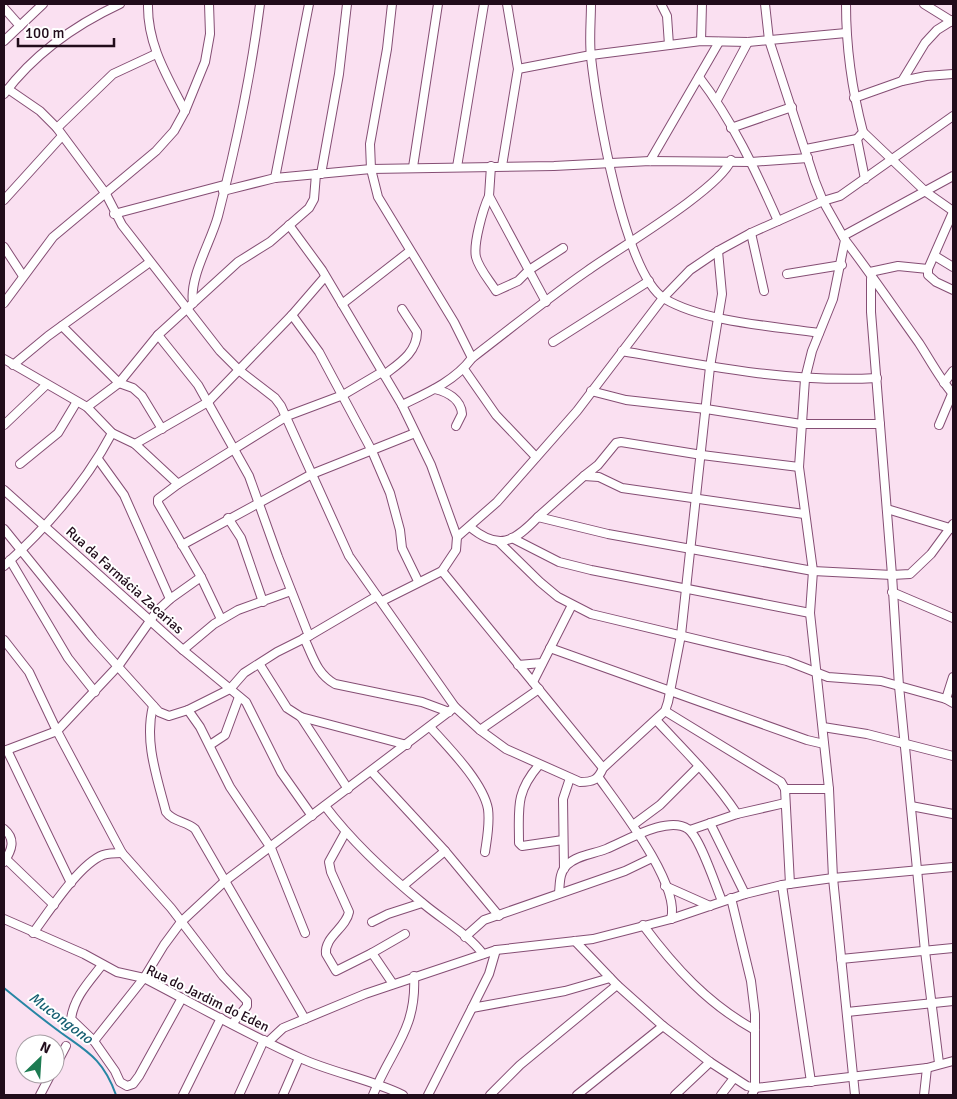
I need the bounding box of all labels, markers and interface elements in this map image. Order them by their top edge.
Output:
scale bar [18,15,114,47]
text: 100 m [25,24,65,42]
street label: Rua da Farmácia Zacarias [62,523,187,638]
street label: Rua do Jardim do Eden [143,961,272,1036]
water label: Mucongono [26,988,97,1048]
north arrow [15,1034,65,1084]
text: N [37,1038,53,1057]

